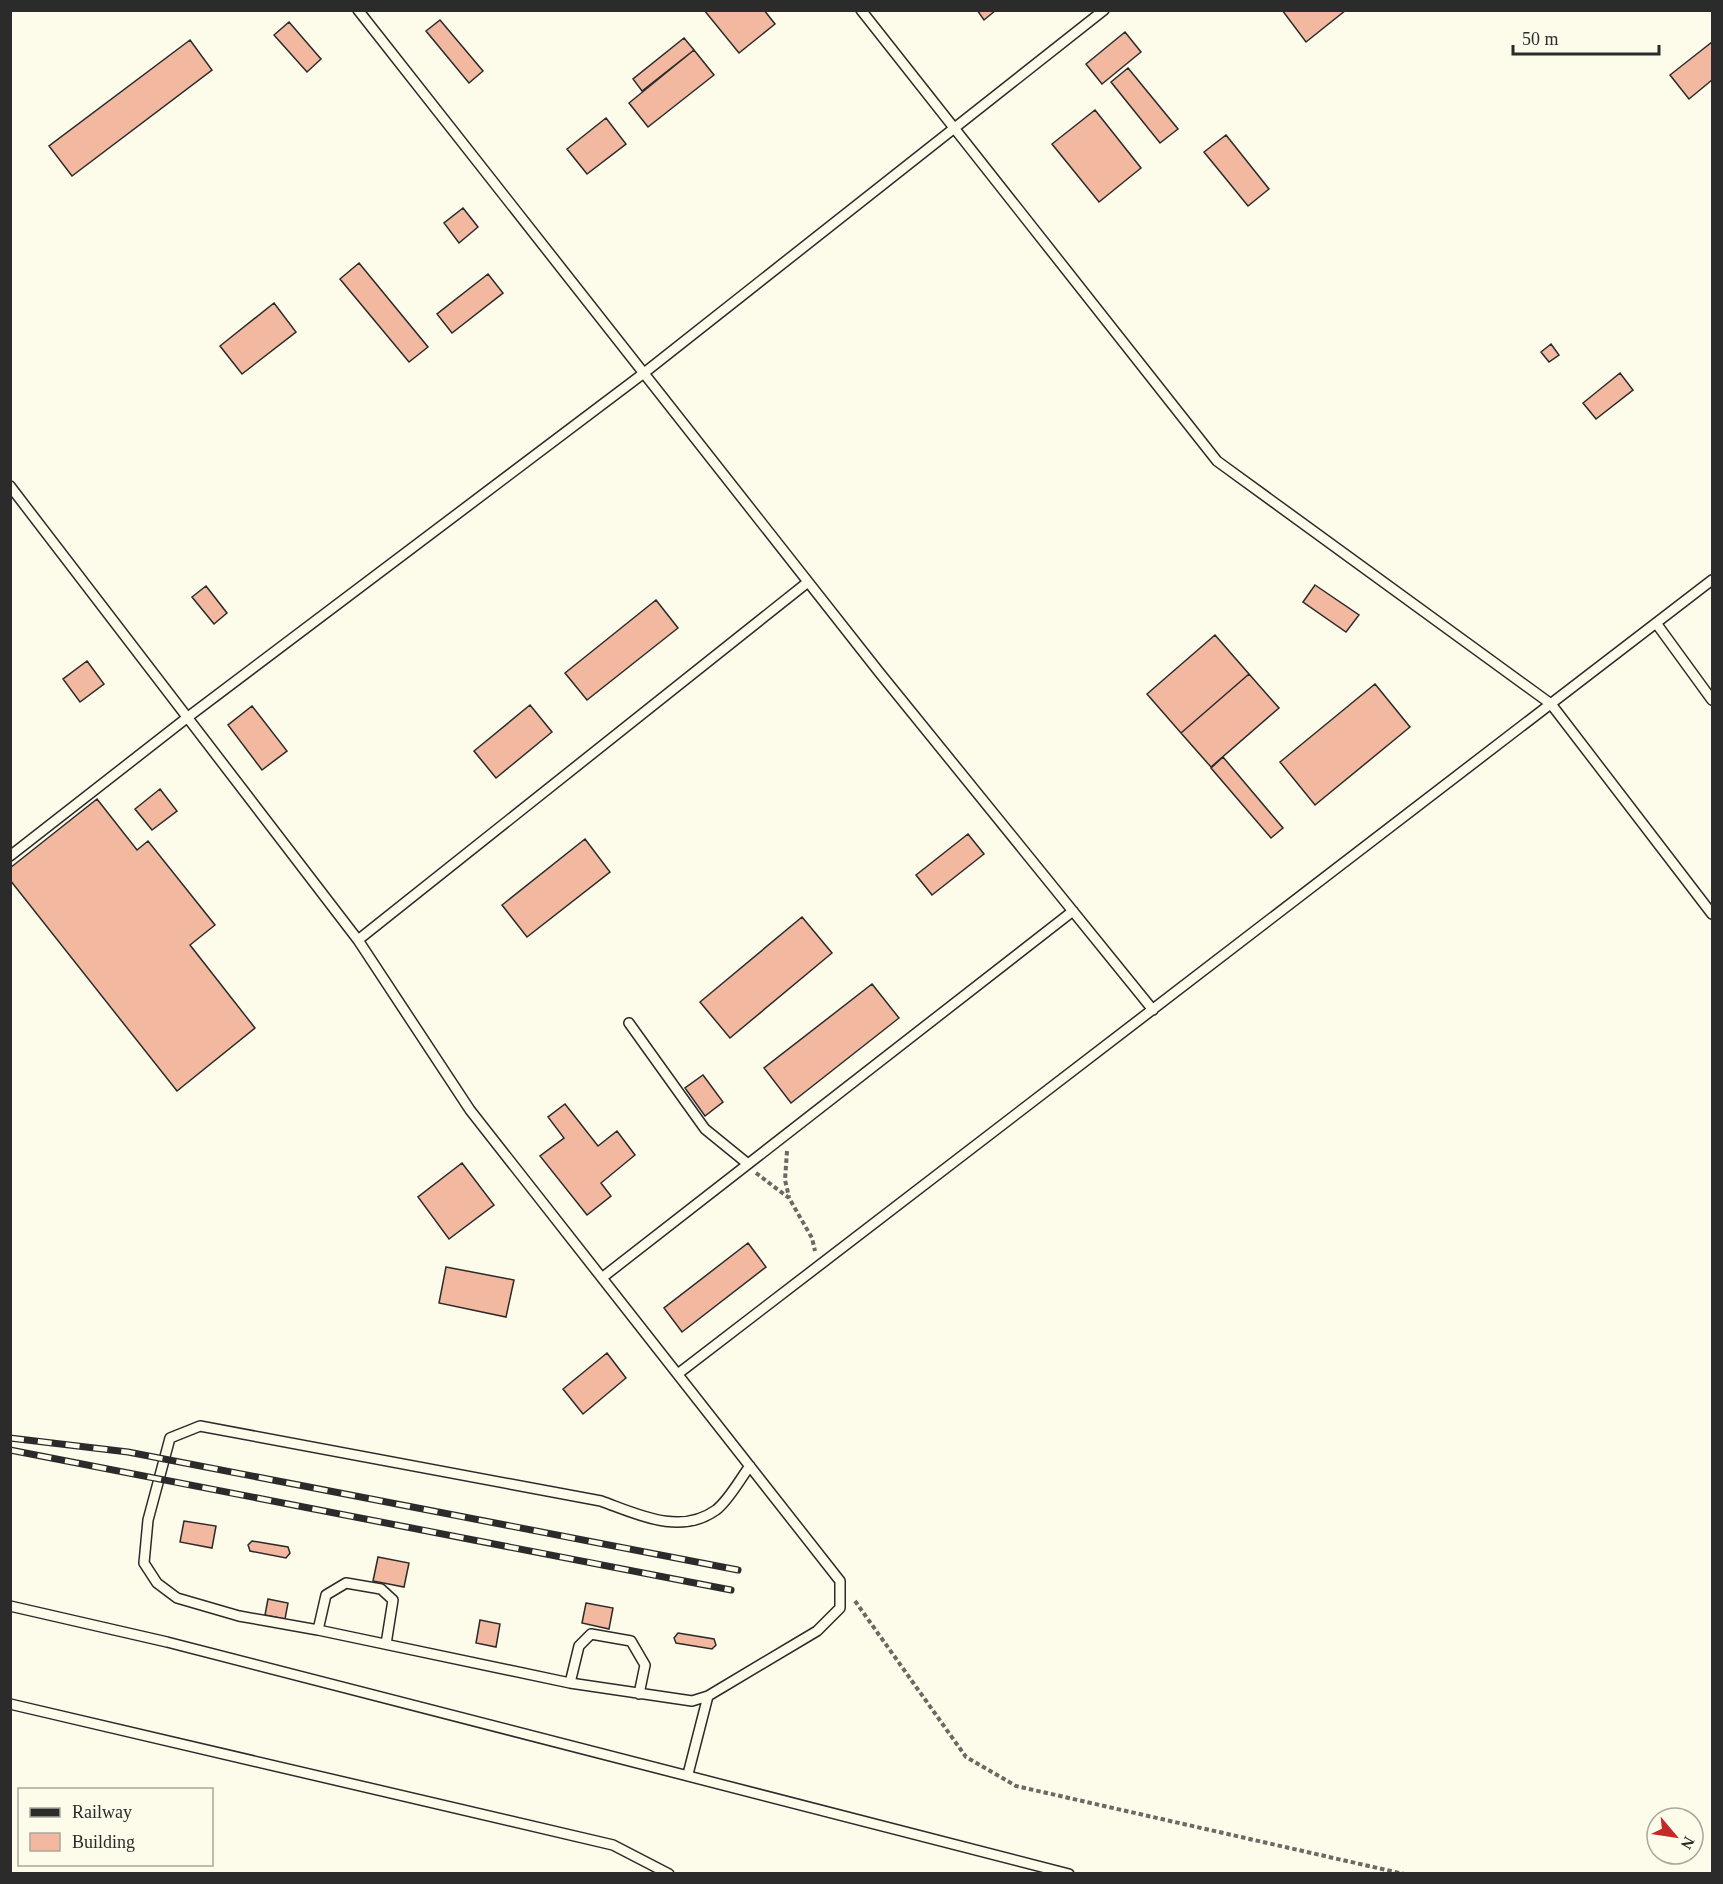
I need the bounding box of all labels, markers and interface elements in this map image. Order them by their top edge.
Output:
scale bar [1513,18,1658,56]
text: 50 m [1522,29,1559,49]
legend [18,1788,213,1866]
text: Railway [72,1802,132,1822]
north arrow [1645,1806,1705,1866]
text: Building [72,1832,135,1852]
text: N [1677,1834,1698,1853]

